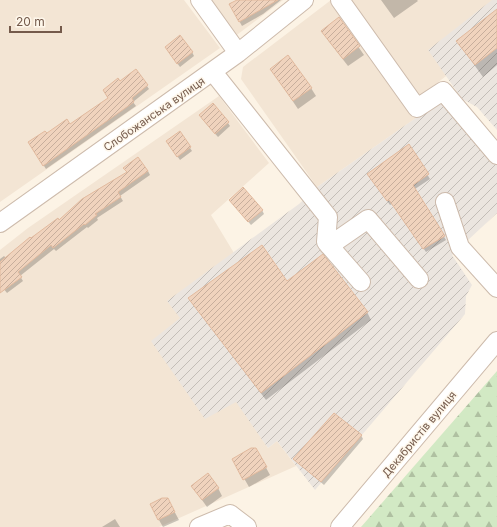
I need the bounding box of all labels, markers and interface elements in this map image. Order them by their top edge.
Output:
scale bar [10,8,61,34]
text: 20 m [16,14,45,29]
street label: Слобожанська вулиця [101,74,207,154]
street label: Декабристів вулиця [379,388,459,480]

